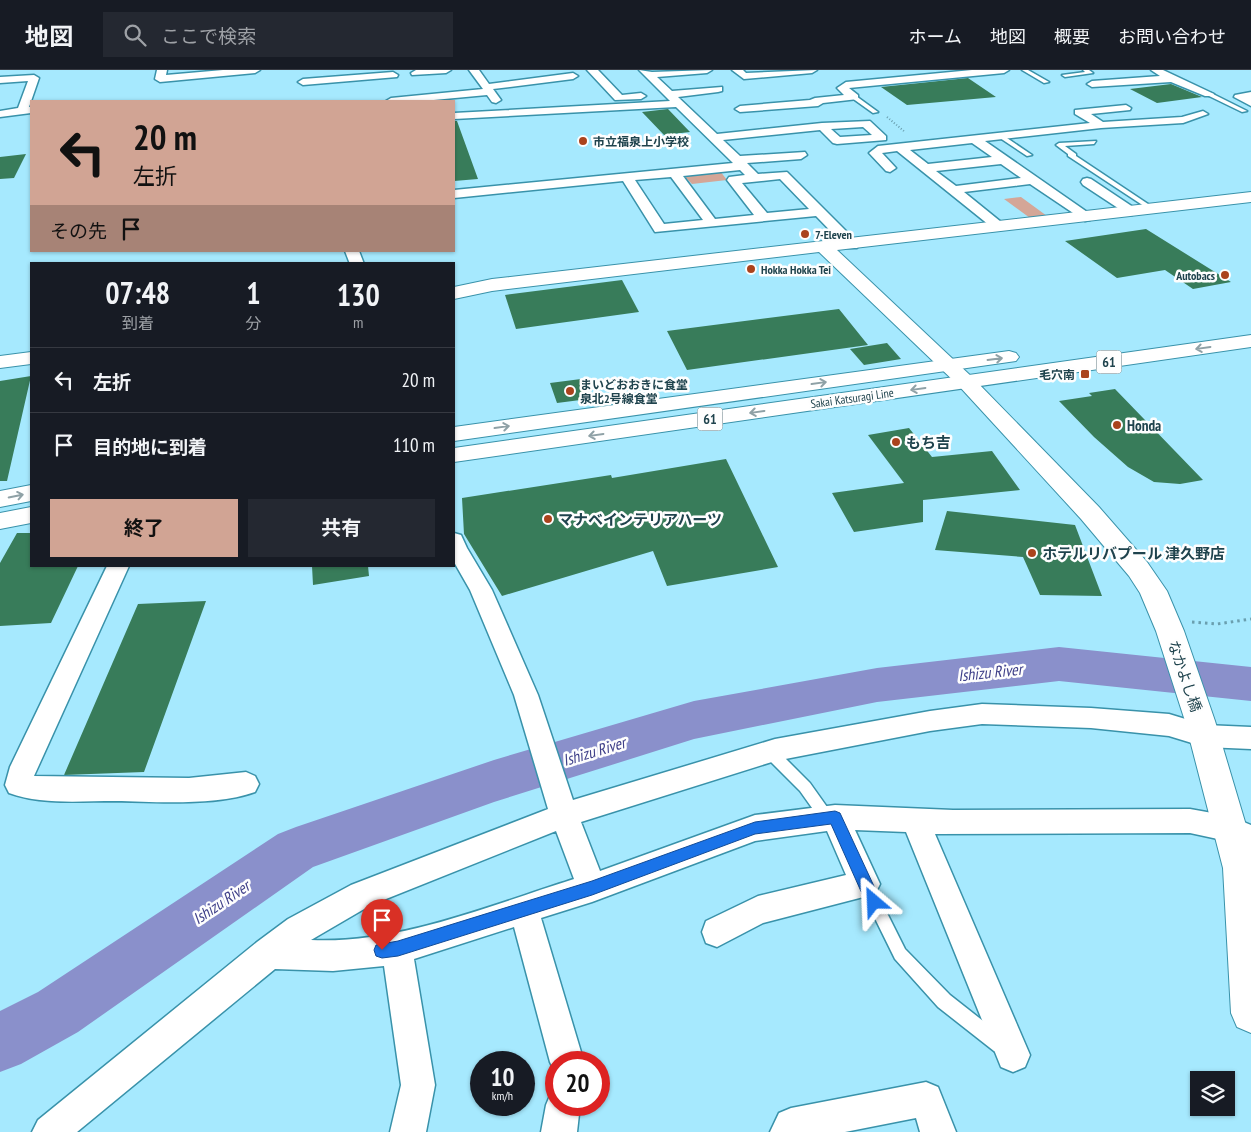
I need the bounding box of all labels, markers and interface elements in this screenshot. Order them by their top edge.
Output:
search box [103,12,453,57]
text: 地図 [25,21,73,52]
icon: search [121,21,149,49]
text: ここで検索 [161,24,256,48]
text: ホーム [909,25,962,48]
text: 地図 [990,25,1026,48]
text: 概要 [1054,25,1090,48]
text: お問い合わせ [1118,25,1226,48]
text: 20 m [133,114,197,160]
icon: left [50,120,115,185]
place label: 市立福泉上小学校 [593,134,689,149]
marker: 市立福泉上小学校 [577,135,589,147]
text: 左折 [133,162,177,190]
icon: arrive [117,215,145,243]
text: その先 [50,219,107,243]
place label: 7-Eleven [815,227,852,242]
marker: 7-Eleven [799,228,811,240]
place label: Hokka Hokka Tei [761,262,831,277]
marker: Hokka Hokka Tei [745,263,757,275]
place label: Autobacs [1175,268,1215,283]
marker: Autobacs [1219,269,1231,281]
text: 07:48 [105,273,170,312]
text: 1 [246,273,261,312]
text: 130 [337,275,380,314]
text: m [353,312,363,332]
text: 到着 [122,313,154,333]
text: 分 [245,313,261,333]
one-way arrow [1195,343,1211,353]
road number: 61 [1096,350,1122,374]
one-way arrow [987,354,1003,364]
icon: left [50,366,78,394]
place label: 毛穴南 [1039,367,1075,382]
text: 20 m [402,368,435,392]
marker: 毛穴南 [1079,368,1091,380]
text: 左折 [93,370,131,394]
place label: まいどおおきに食堂 泉北2号線食堂 [580,377,688,406]
one-way arrow [811,378,827,388]
one-way arrow [910,384,926,394]
marker: まいどおおきに食堂 泉北2号線食堂 [564,385,576,397]
street label: Sakai Katsuragi Line [809,385,895,411]
one-way arrow [749,407,765,417]
road number: 61 [698,408,722,430]
place label: Honda [1127,416,1161,435]
marker: Honda [1111,419,1123,431]
one-way arrow [494,422,510,432]
one-way arrow [588,430,604,440]
icon: arrive [50,431,78,459]
text: 110 m [393,433,435,457]
place label: もち吉 [906,433,951,452]
text: 目的地に到着 [93,435,207,459]
marker: もち吉 [890,436,902,448]
one-way arrow [7,491,23,500]
button: 終了 [50,499,238,557]
button: 共有 [248,499,435,557]
place label: マナベインテリアハーツ [558,510,722,529]
marker: マナベインテリアハーツ [542,513,554,525]
place label: ホテルリバプール 津久野店 [1042,544,1225,563]
marker: ホテルリバプール 津久野店 [1026,547,1038,559]
street label: なかよし橋 [1164,638,1206,714]
water label: Ishizu River [957,658,1026,685]
water label: Ishizu River [560,731,630,770]
water label: Ishizu River [189,874,255,928]
position arrow [847,875,899,927]
pin [361,899,403,950]
icon: arrive [368,906,396,934]
speed limit sign: 20 [545,1051,610,1116]
text: 10 [491,1061,514,1093]
map controls [1190,1071,1235,1116]
button: layers [1190,1071,1235,1116]
text: km/h [492,1088,513,1103]

